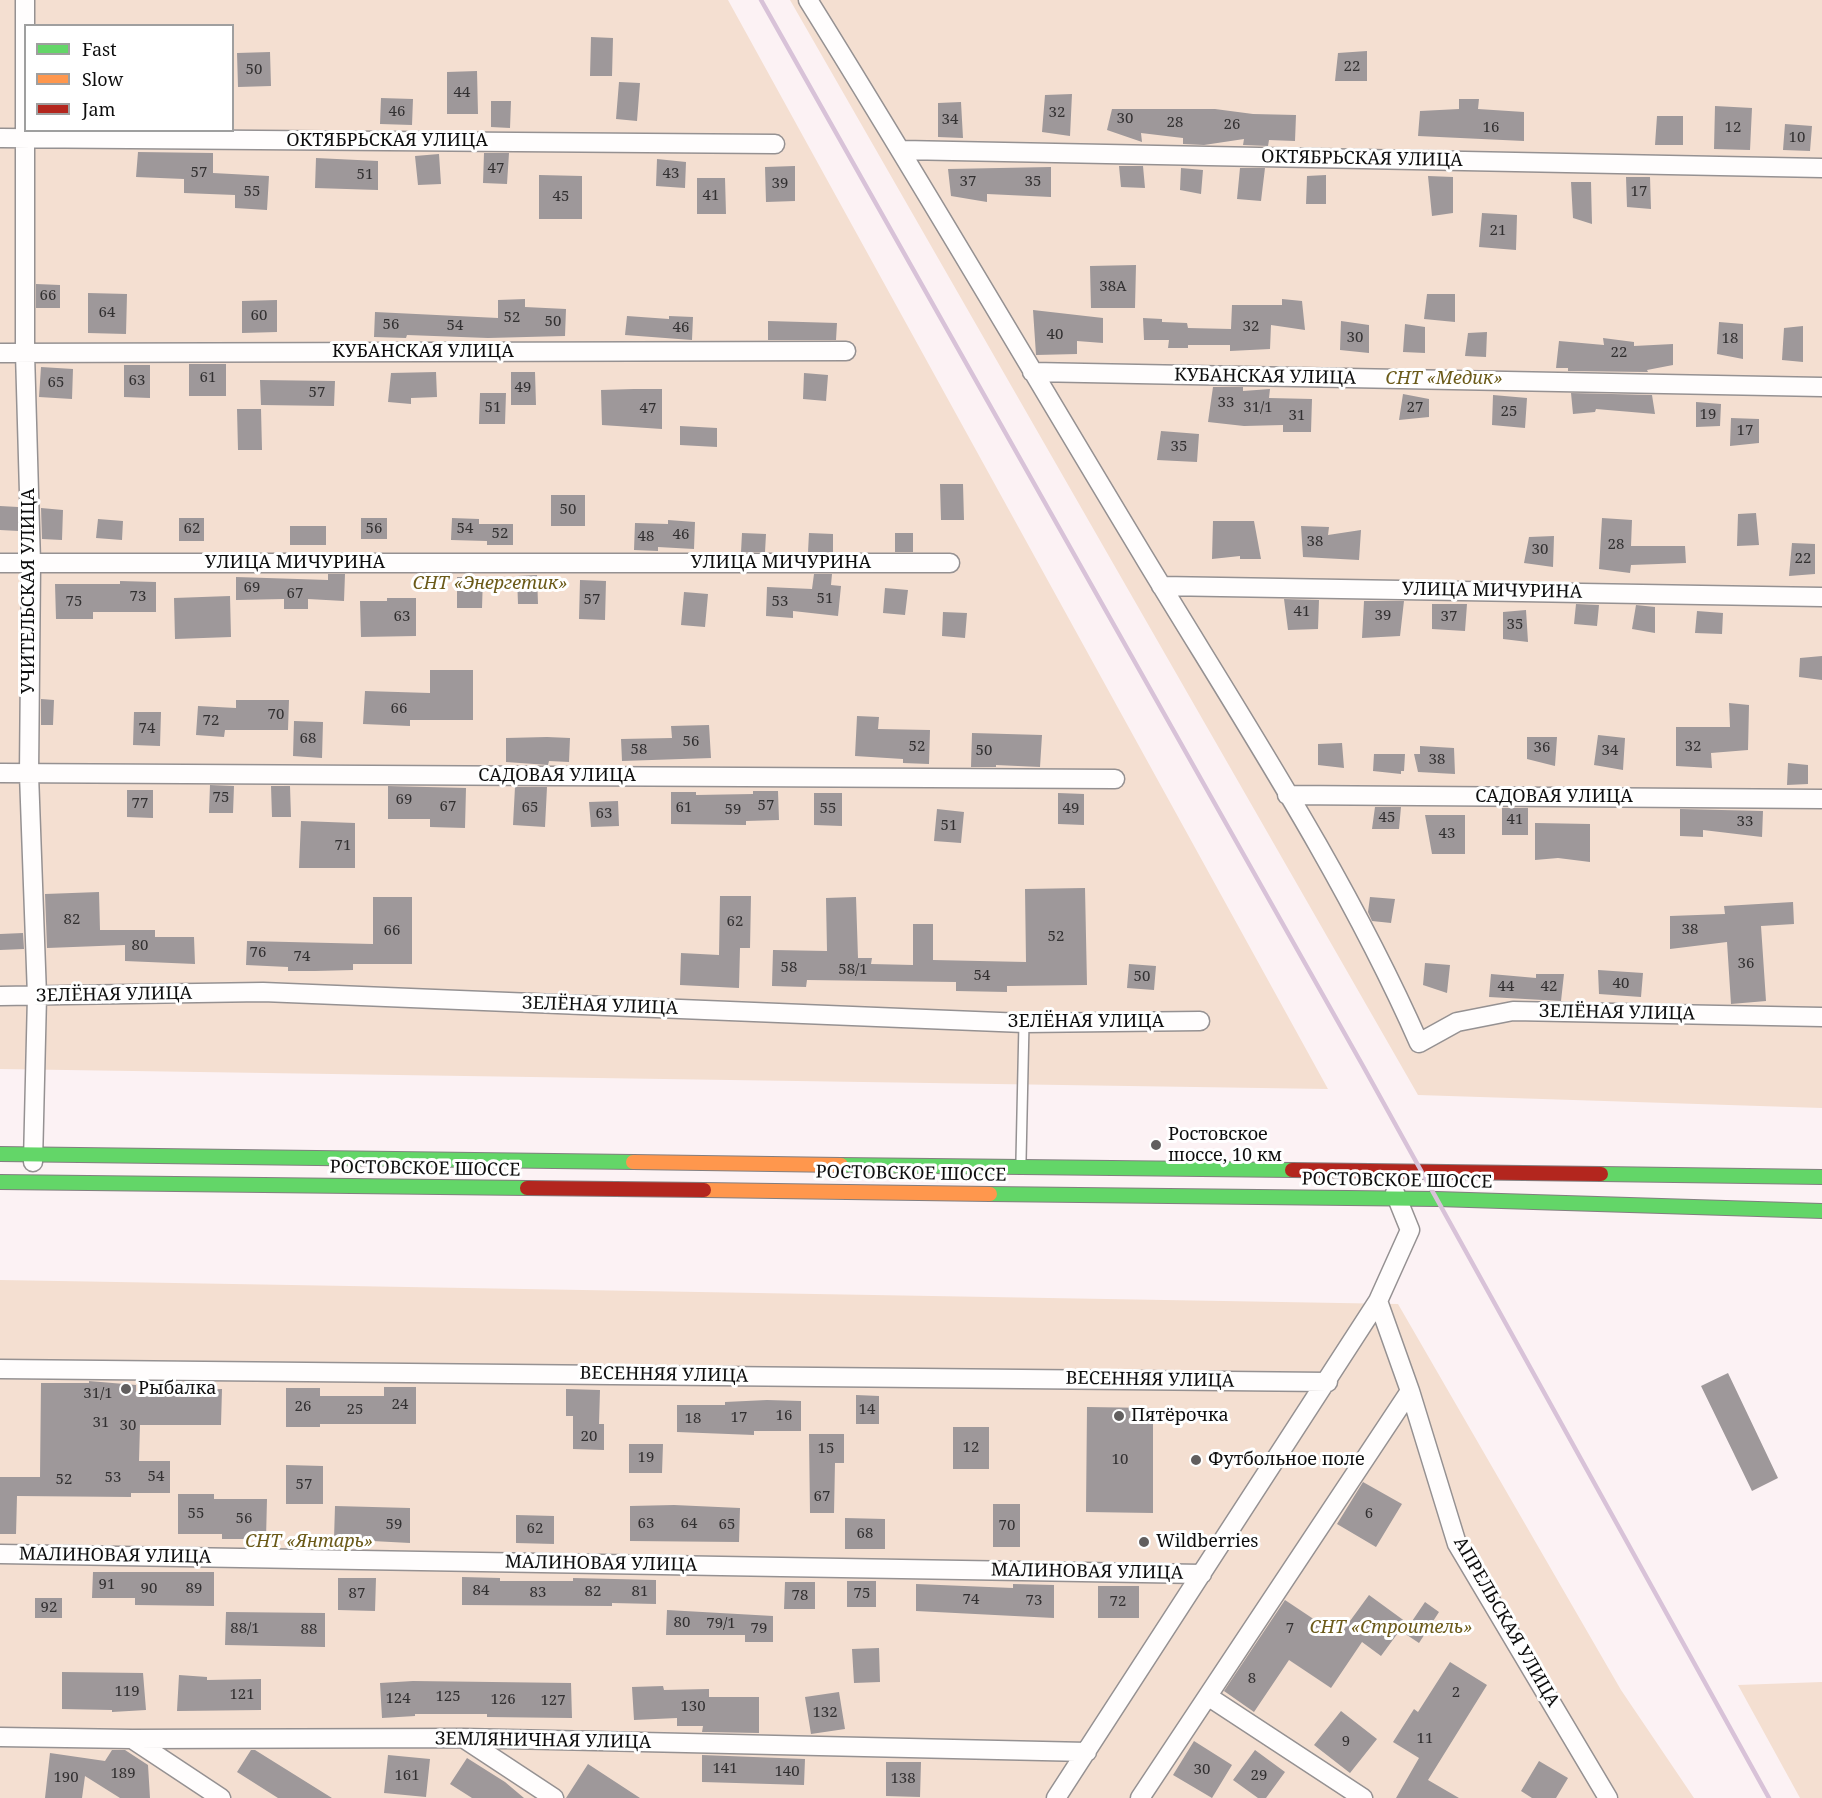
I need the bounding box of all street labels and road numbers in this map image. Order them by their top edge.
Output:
street label: ОКТЯБРЬСКАЯ УЛИЦА [286,130,488,152]
street label: ОКТЯБРЬСКАЯ УЛИЦА [1261,146,1463,172]
street label: КУБАНСКАЯ УЛИЦА [332,341,514,363]
street label: КУБАНСКАЯ УЛИЦА [1174,365,1356,389]
street label: УЧИТЕЛЬСКАЯ УЛИЦА [18,488,40,694]
street label: УЛИЦА МИЧУРИНА [205,552,385,574]
street label: УЛИЦА МИЧУРИНА [691,552,871,574]
street label: УЛИЦА МИЧУРИНА [1402,579,1582,603]
street label: САДОВАЯ УЛИЦА [478,765,636,787]
street label: САДОВАЯ УЛИЦА [1475,786,1633,808]
street label: ЗЕЛЁНАЯ УЛИЦА [36,983,192,1007]
street label: ЗЕЛЁНАЯ УЛИЦА [522,992,678,1020]
street label: ЗЕЛЁНАЯ УЛИЦА [1539,1001,1695,1025]
street label: ЗЕЛЁНАЯ УЛИЦА [1008,1011,1164,1033]
street label: РОСТОВСКОЕ ШОССЕ [329,1157,521,1181]
street label: РОСТОВСКОЕ ШОССЕ [815,1162,1007,1186]
street label: РОСТОВСКОЕ ШОССЕ [1301,1169,1493,1193]
street label: ВЕСЕННЯЯ УЛИЦА [579,1363,749,1387]
street label: ВЕСЕННЯЯ УЛИЦА [1065,1368,1235,1392]
street label: АПРЕЛЬСКАЯ УЛИЦА [1448,1533,1564,1711]
street label: МАЛИНОВАЯ УЛИЦА [19,1544,211,1568]
street label: МАЛИНОВАЯ УЛИЦА [505,1552,697,1576]
street label: МАЛИНОВАЯ УЛИЦА [991,1560,1183,1584]
street label: ЗЕМЛЯНИЧНАЯ УЛИЦА [435,1728,651,1754]

